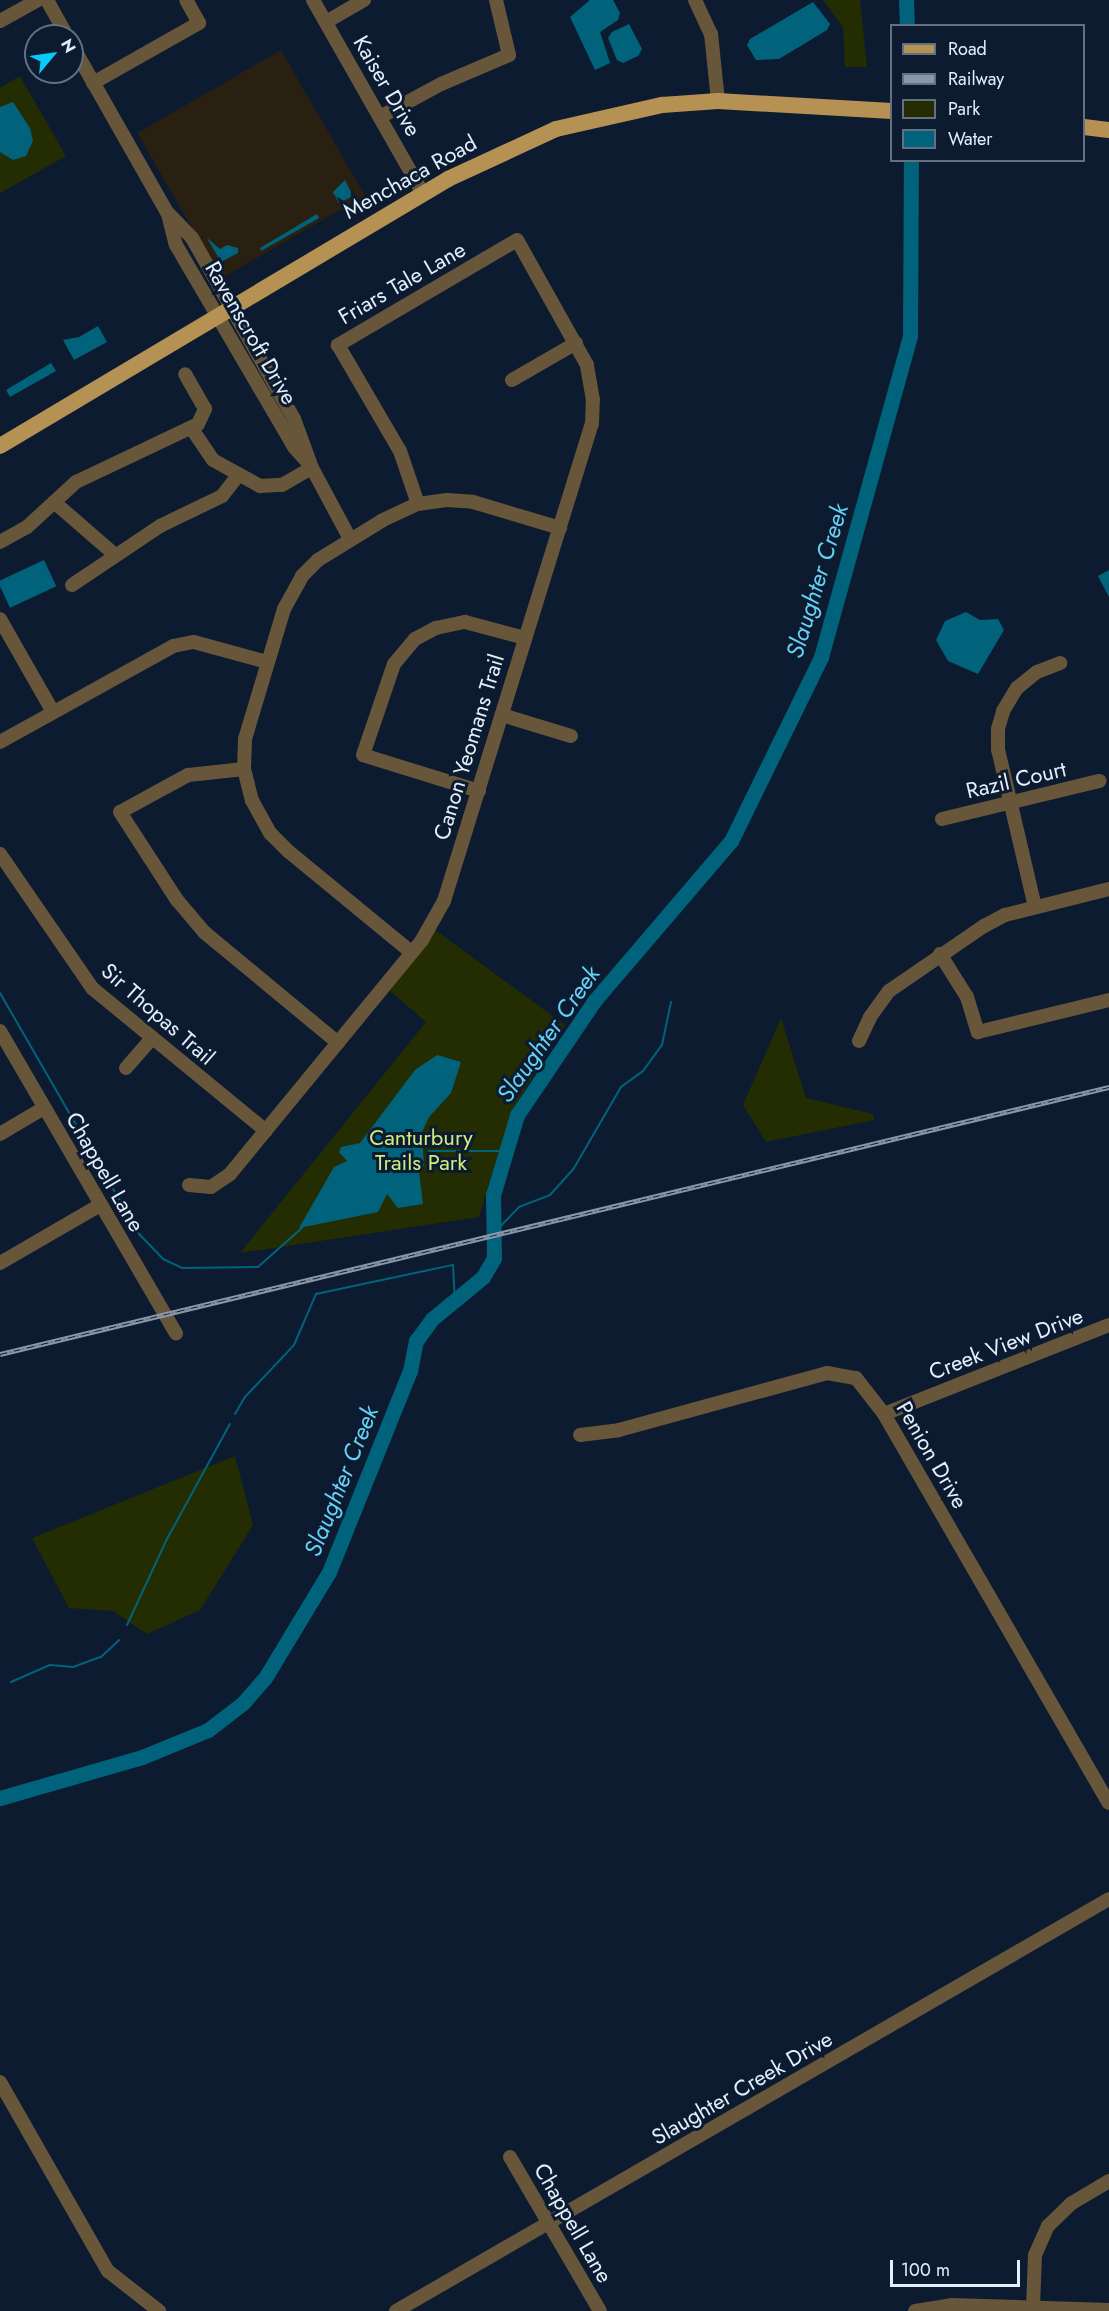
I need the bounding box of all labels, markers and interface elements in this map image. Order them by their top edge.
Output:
north arrow [24,24,84,84]
legend [890,24,1085,162]
street label: Kaiser Drive [348,31,426,141]
text: N [55,35,82,57]
text: Road [948,36,987,62]
text: Railway [948,66,1004,92]
text: Park [948,96,980,122]
text: Water [948,126,992,152]
street label: Menchaca Road [339,129,481,225]
street label: Friars Tale Lane [334,236,470,330]
street label: Ravenscroft Drive [199,257,303,409]
water label: Slaughter Creek [780,500,854,662]
street label: Canon Yeomans Trail [428,651,510,843]
street label: Razil Court [963,756,1069,804]
street label: Sir Thopas Trail [96,958,220,1070]
water label: Slaughter Creek [490,960,606,1108]
street label: Chappell Lane [60,1108,150,1236]
park label: Canturbury Trails Park [369,1124,473,1176]
street label: Creek View Drive [925,1302,1087,1386]
street label: Penion Drive [891,1397,973,1513]
water label: Slaughter Creek [298,1402,384,1560]
street label: Slaughter Creek Drive [647,2026,837,2150]
street label: Chappell Lane [528,2159,618,2287]
scale bar [893,2248,1024,2286]
text: 100 m [901,2257,950,2283]

